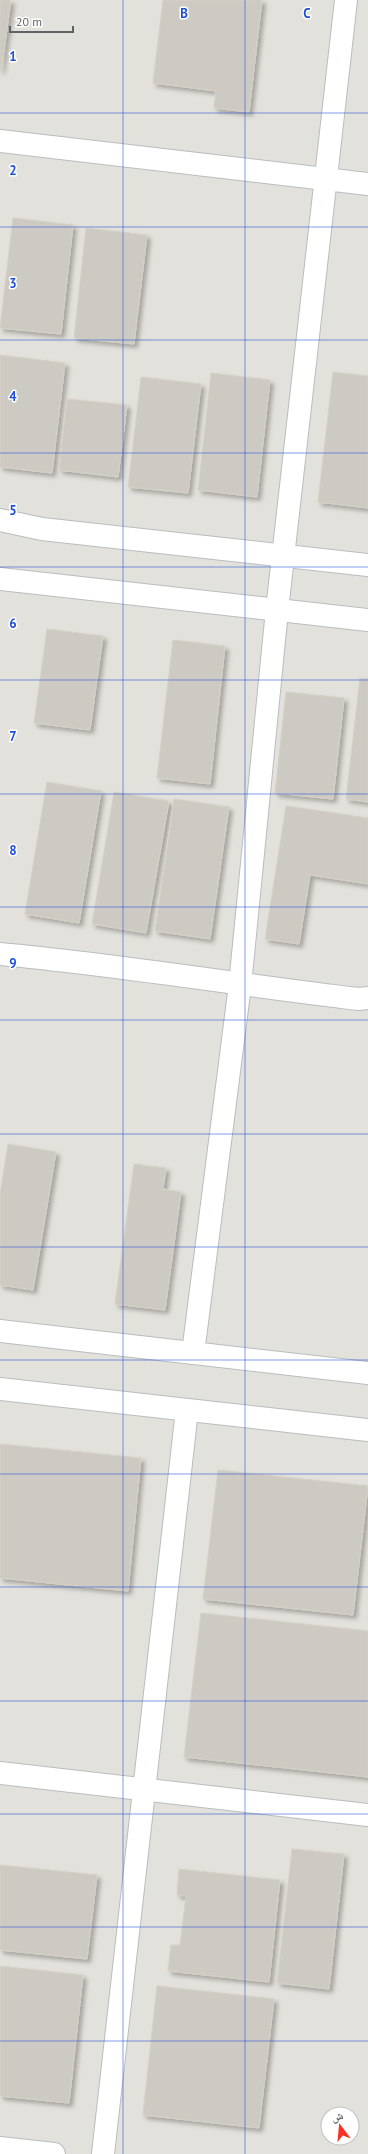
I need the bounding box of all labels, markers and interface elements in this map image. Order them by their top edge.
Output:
text: B [180,5,188,22]
text: C [303,5,311,22]
scale bar [10,8,73,34]
text: 20 m [16,14,42,29]
text: 1 [9,48,17,65]
text: 2 [9,162,17,179]
text: 3 [9,275,17,292]
text: 4 [9,388,17,405]
text: 5 [9,502,17,519]
text: 6 [9,615,17,632]
text: 7 [9,728,17,745]
text: 8 [9,842,17,859]
text: 9 [9,955,17,972]
north arrow [320,2106,360,2146]
text: ش [330,2108,345,2126]

